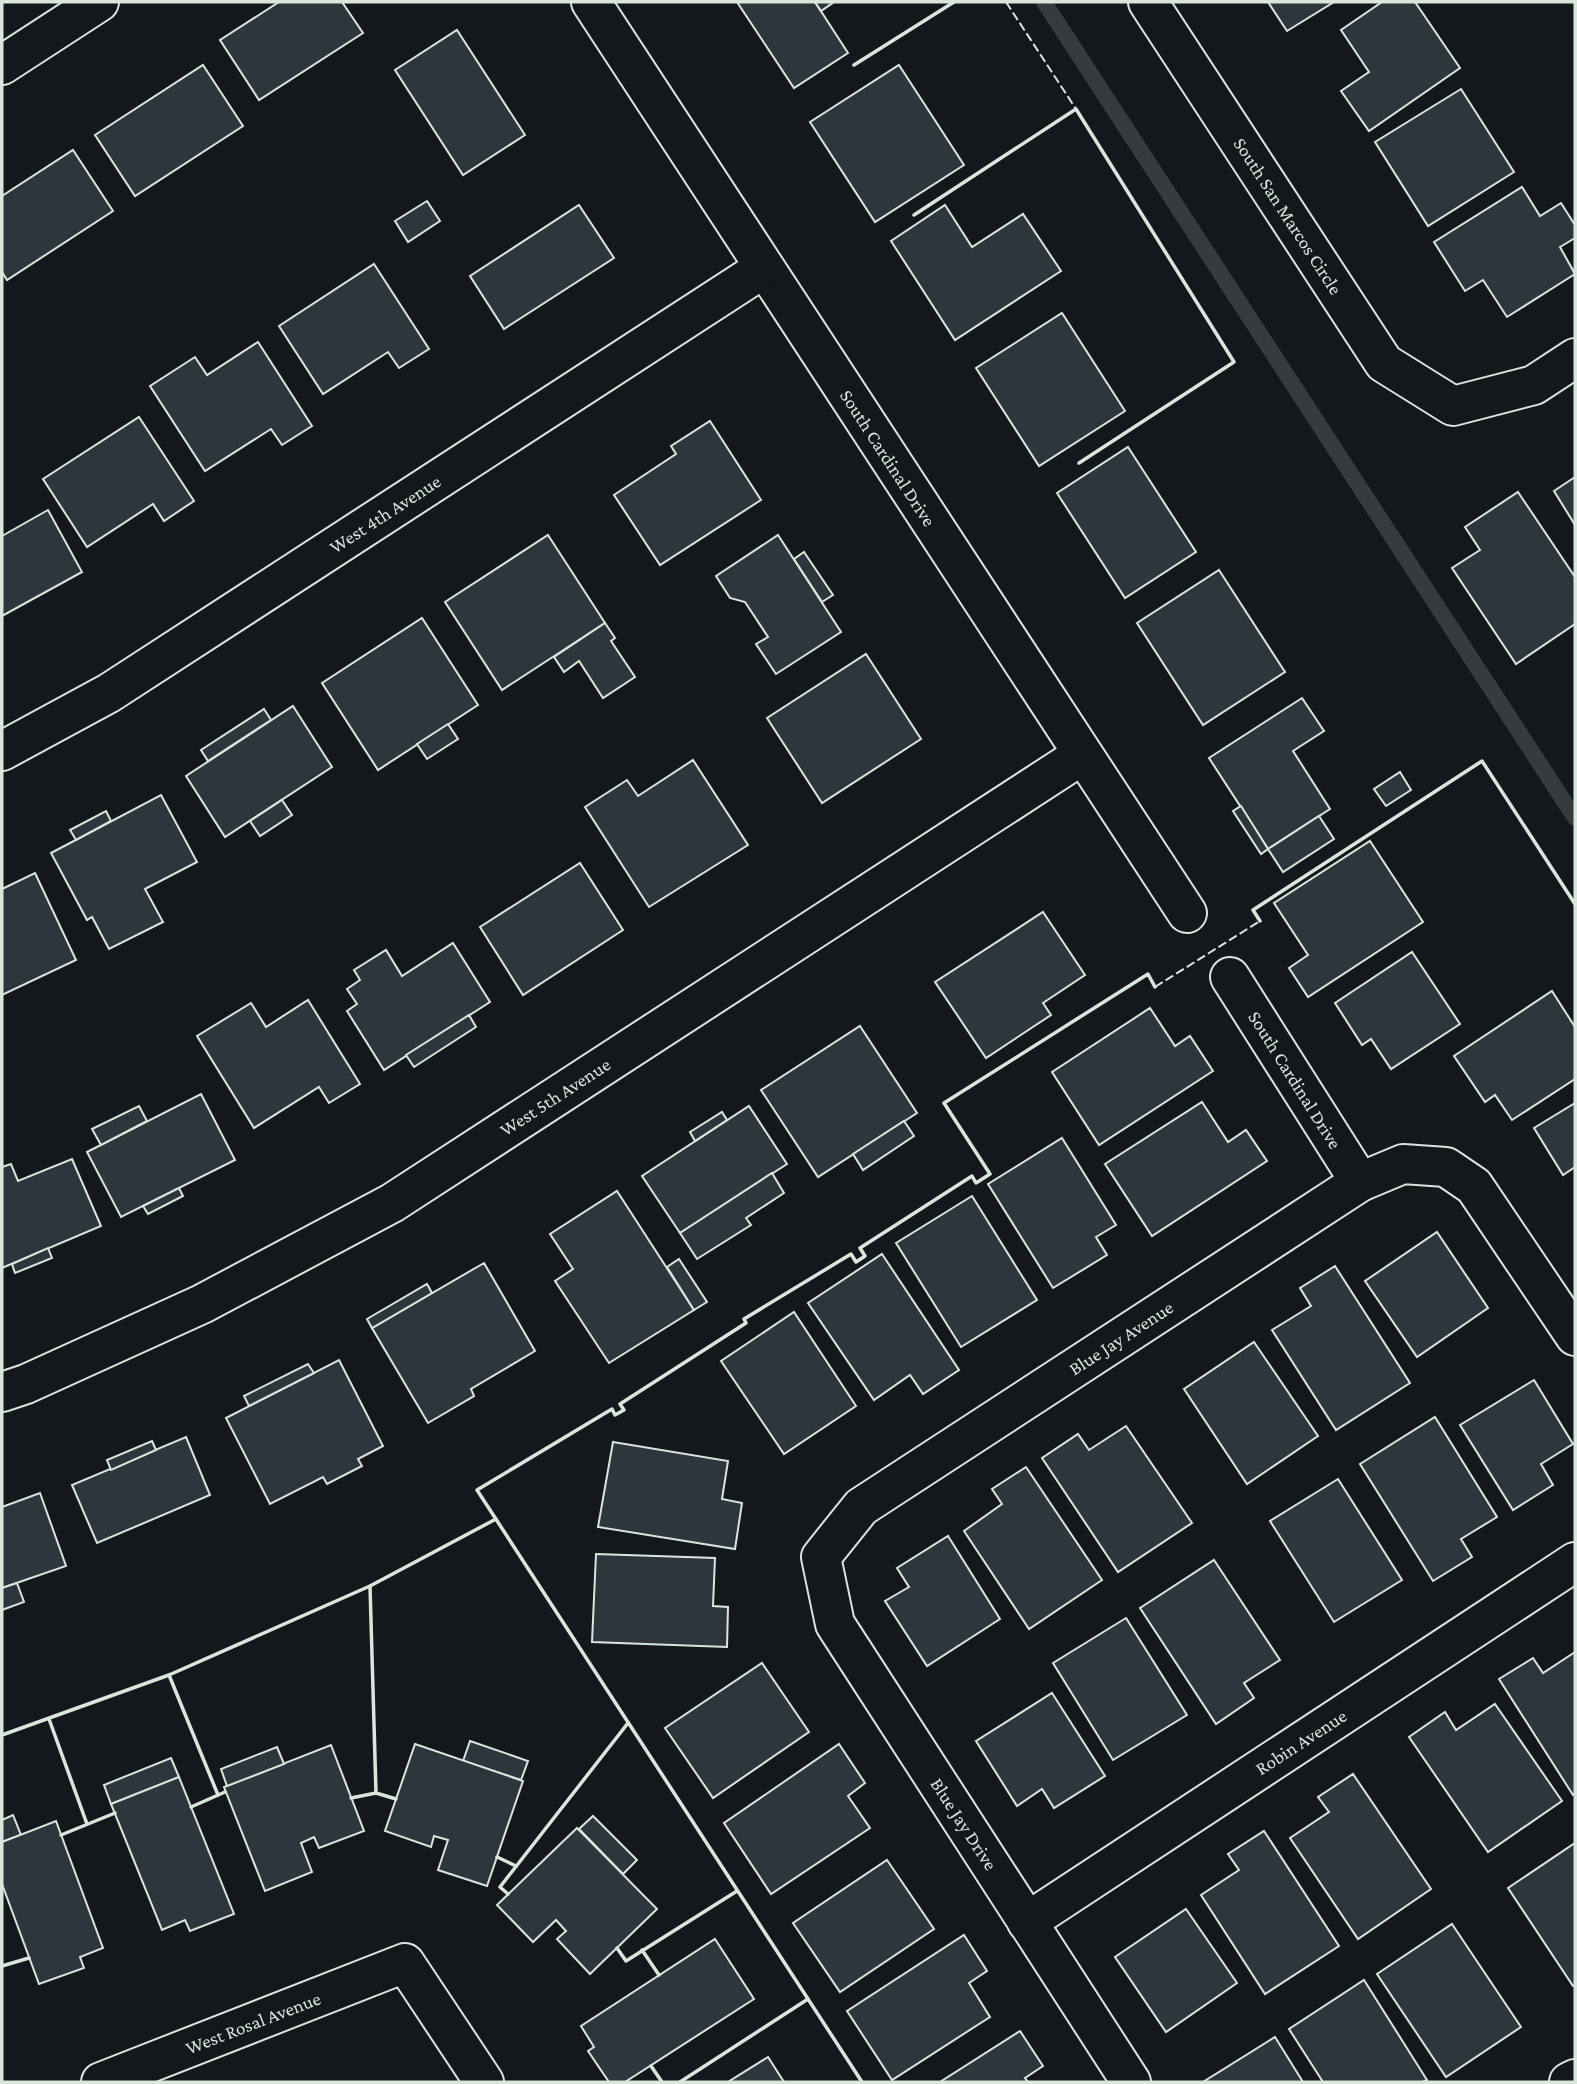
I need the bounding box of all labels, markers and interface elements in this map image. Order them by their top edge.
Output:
street label: South San Marcos Circle [1229,134,1347,298]
street label: South Cardinal Drive [836,386,940,530]
street label: West 4th Avenue [326,470,444,558]
street label: South Cardinal Drive [1244,1007,1346,1153]
street label: West 5th Avenue [496,1054,614,1140]
street label: Blue Jay Avenue [1065,1297,1177,1379]
street label: Robin Avenue [1252,1705,1350,1779]
street label: Blue Jay Drive [927,1774,1001,1874]
street label: West Rosal Avenue [183,1988,323,2058]

